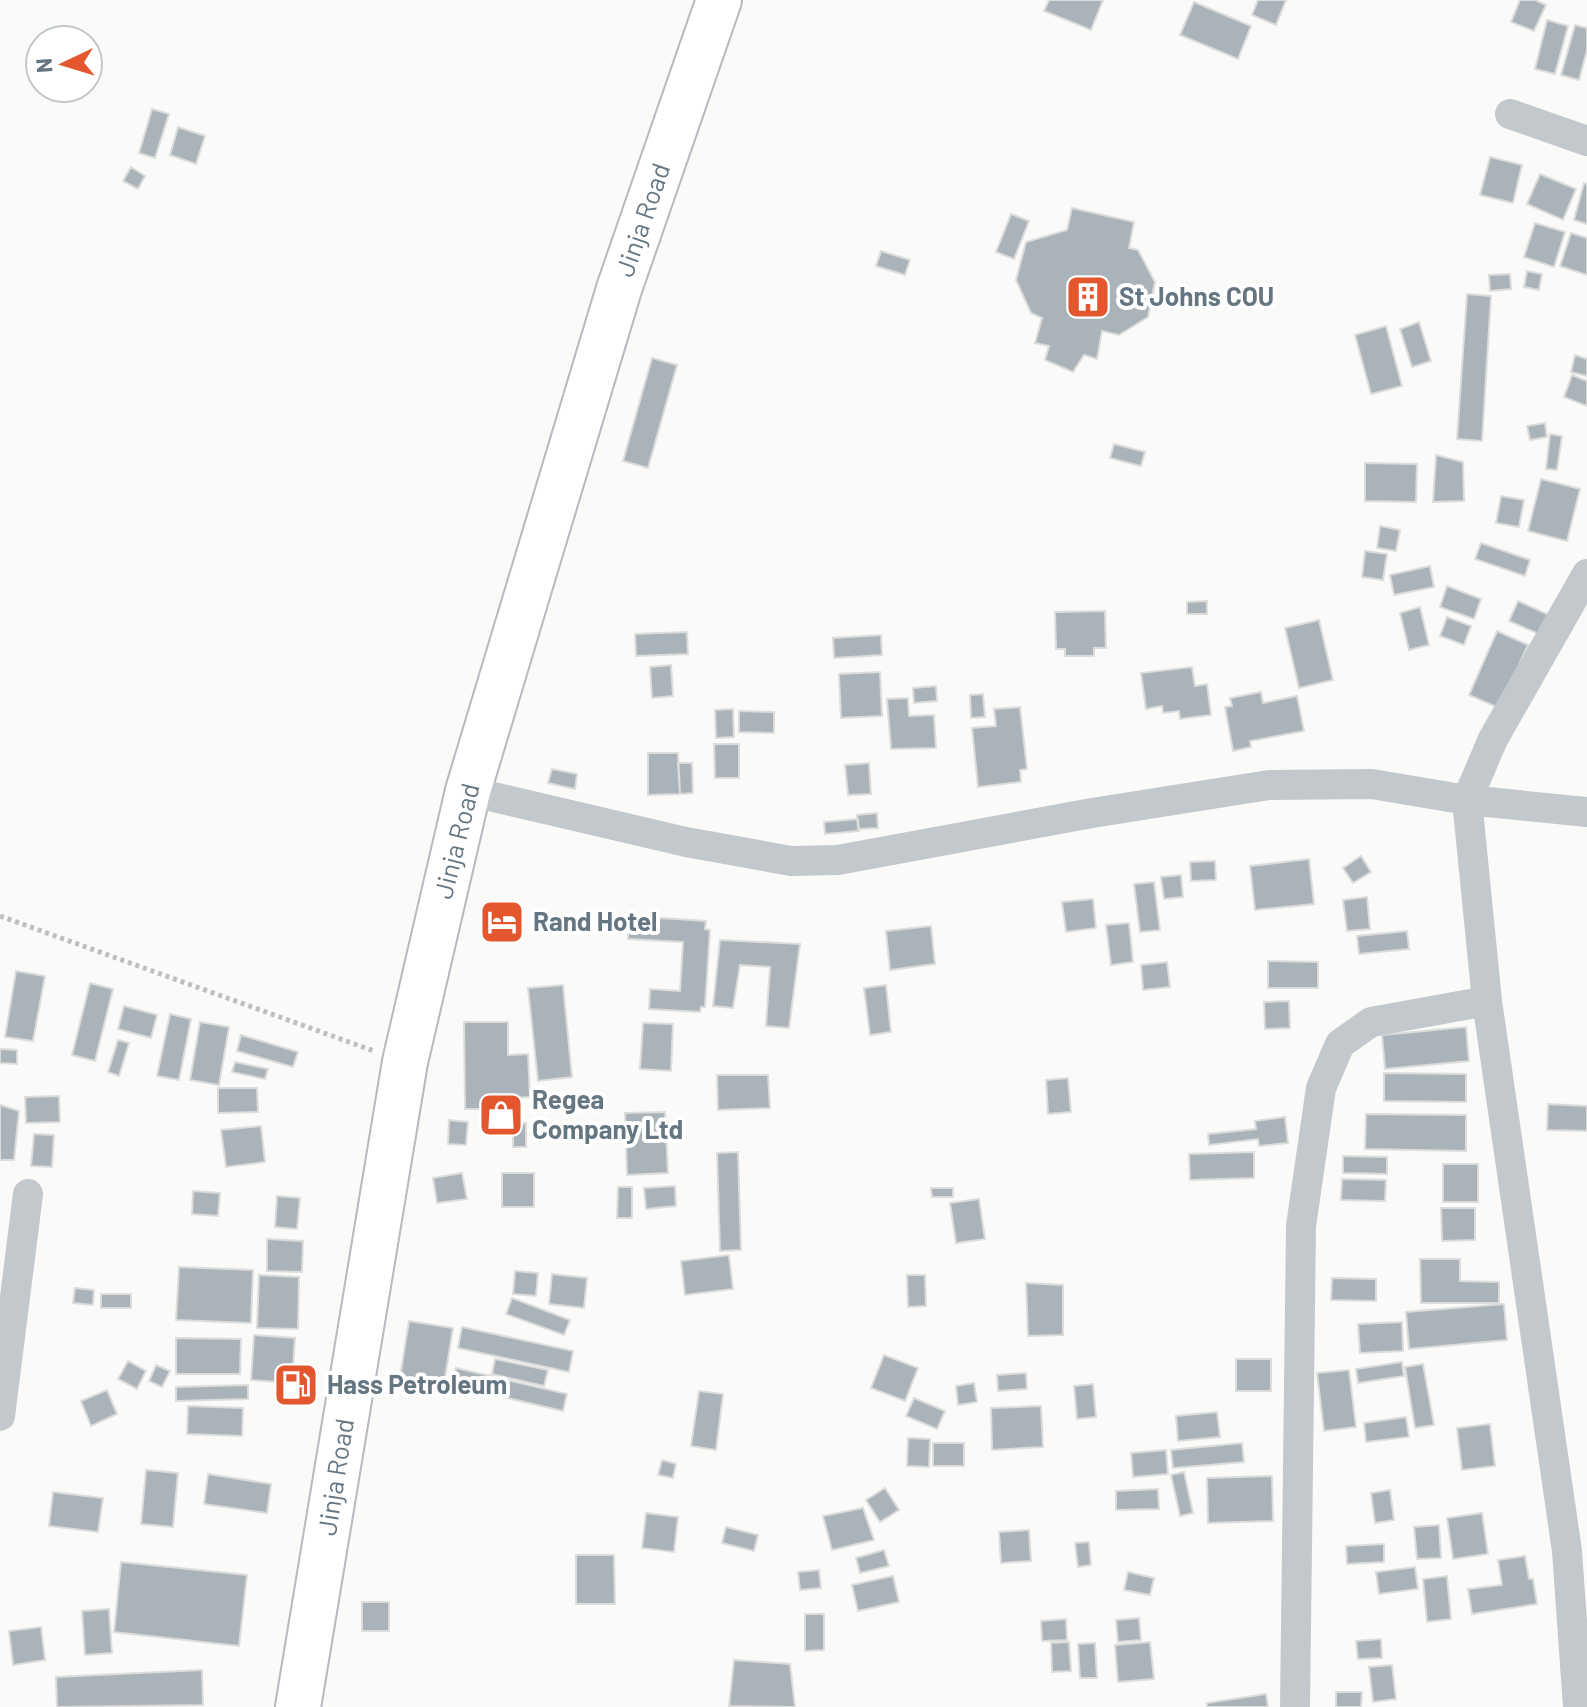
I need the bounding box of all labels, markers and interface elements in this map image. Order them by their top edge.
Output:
north arrow [24,24,104,104]
text: N [30,57,57,74]
street label: Jinja Road [608,159,675,280]
building icon: St Johns COU [1064,273,1112,321]
place label: St Johns COU [1119,280,1274,311]
street label: Jinja Road [426,780,485,902]
hotel icon: Rand Hotel [478,898,526,946]
place label: Rand Hotel [533,905,657,936]
place label: Regea Company Ltd [532,1083,683,1144]
shop icon: Regea Company Ltd [477,1091,525,1139]
fuel station icon: Hass Petroleum [272,1361,320,1409]
place label: Hass Petroleum [327,1368,507,1399]
street label: Jinja Road [310,1416,359,1537]

